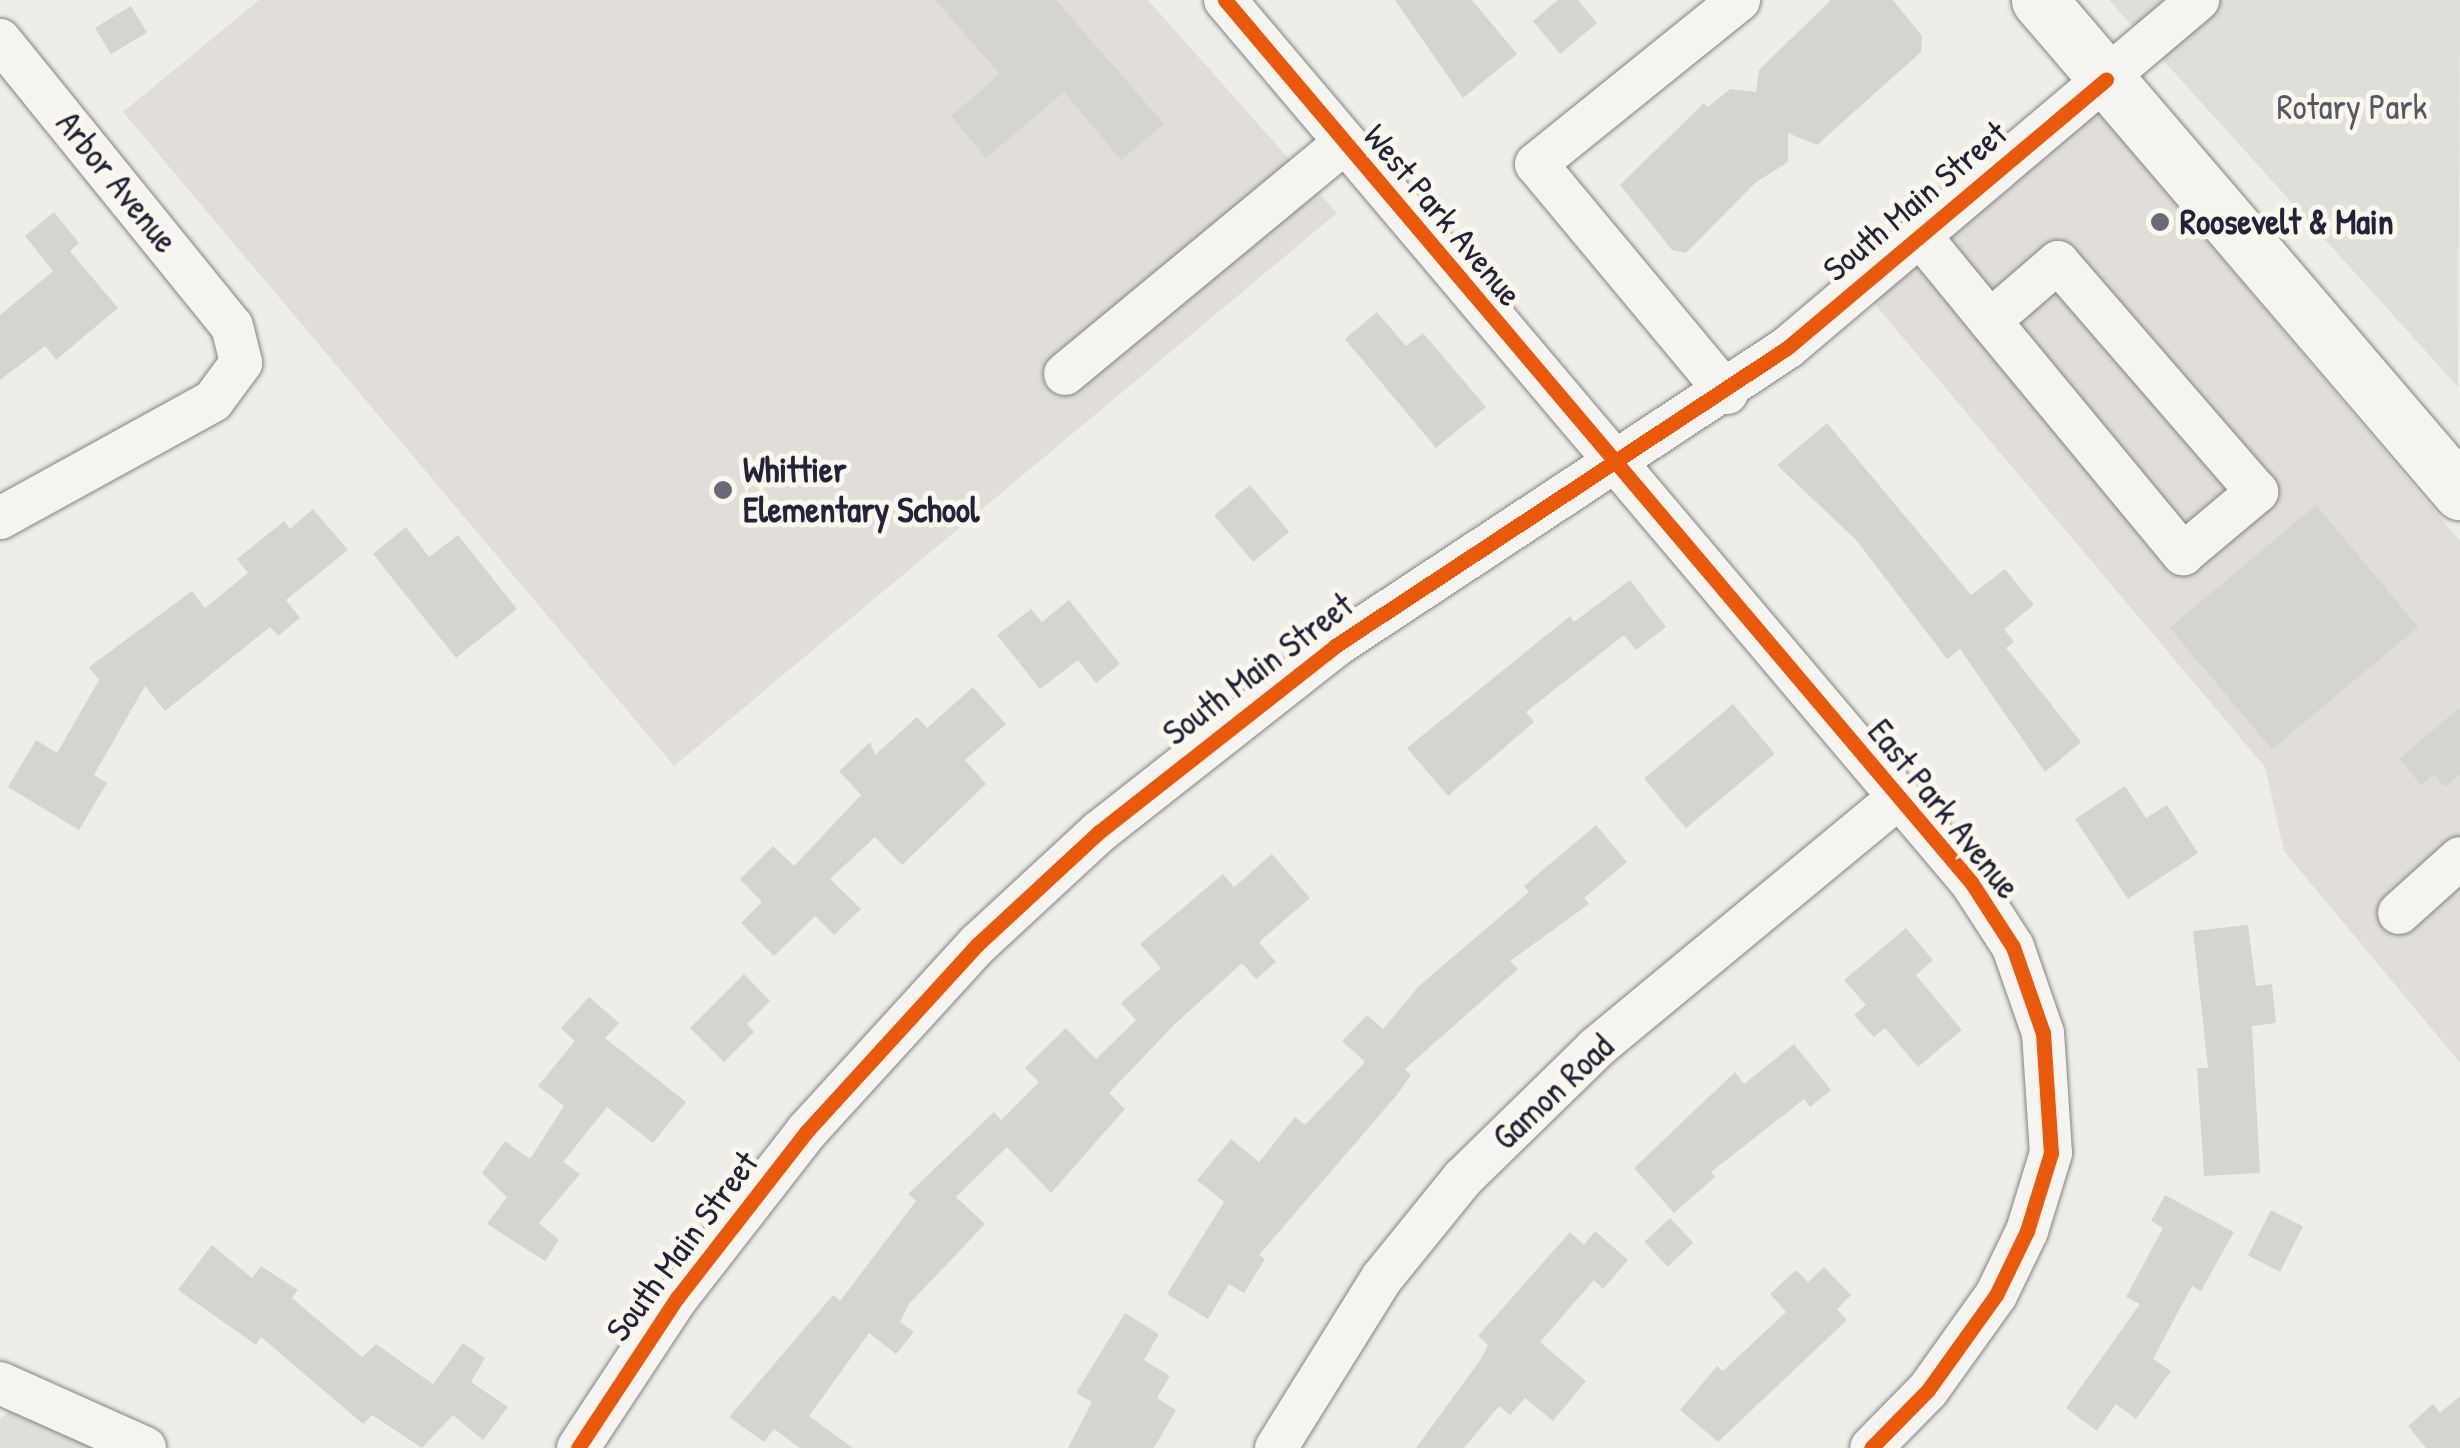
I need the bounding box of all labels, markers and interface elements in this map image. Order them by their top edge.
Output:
park label: Rotary Park [2277,86,2427,128]
street label: Arbor Avenue [47,103,187,261]
street label: South Main Street [1815,112,2015,290]
street label: West Park Avenue [1355,116,1531,314]
place label: Roosevelt & Main [2180,201,2394,243]
marker: Roosevelt & Main [2149,211,2171,233]
place label: Whittier Elementary School [743,449,979,531]
marker: Whittier Elementary School [712,479,734,501]
street label: South Main Street [1155,584,1361,754]
street label: East Park Avenue [1859,711,2029,907]
street label: Gamon Road [1484,1026,1622,1158]
street label: South Main Street [597,1143,767,1349]

